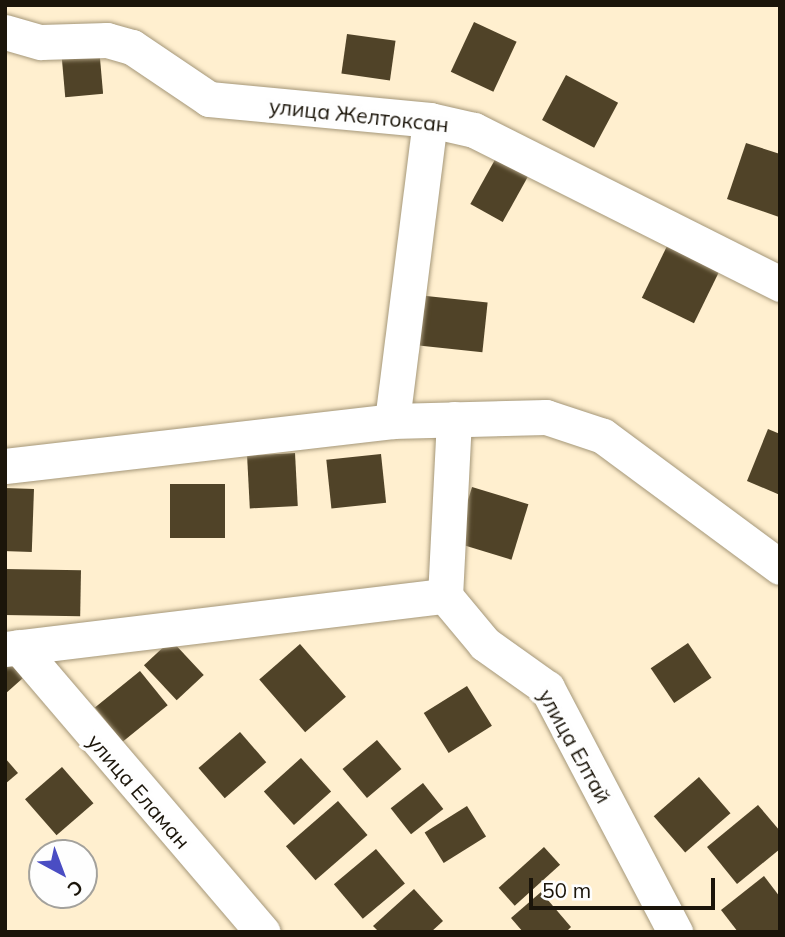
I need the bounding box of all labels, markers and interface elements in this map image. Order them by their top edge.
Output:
street label: улица Желтоксан [268,93,450,137]
street label: улица Елтай [533,685,617,807]
street label: улица Еламан [82,729,196,853]
north arrow [28,839,98,909]
scale bar [533,864,718,908]
text: С [63,875,88,902]
text: 50 m [542,877,591,903]

